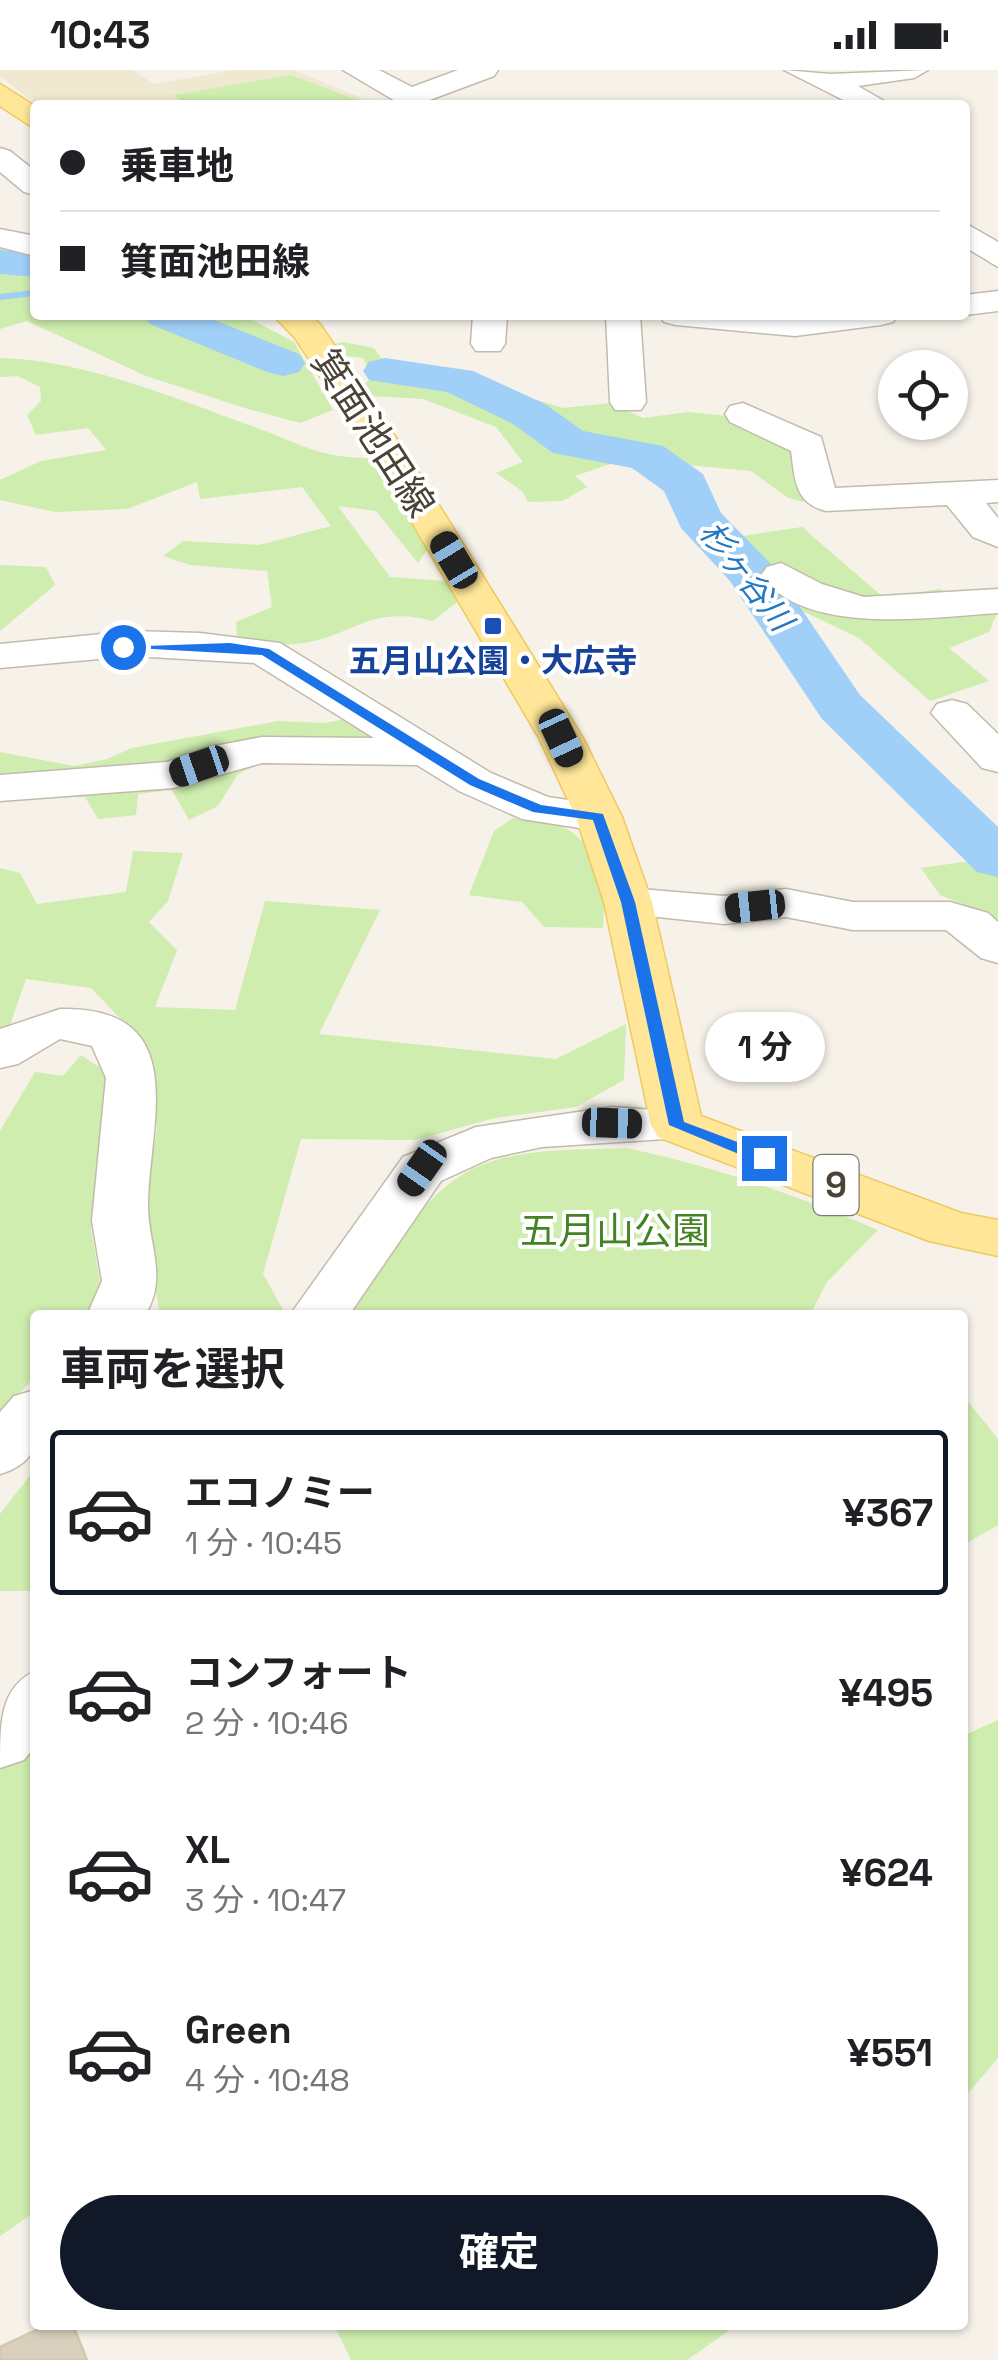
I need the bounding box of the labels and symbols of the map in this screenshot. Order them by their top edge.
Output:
street label: 箕面池田線 [301,340,445,526]
water label: 杉ヶ谷川 [691,513,803,641]
car [426,527,482,593]
marker: 五月山公園・大広寺 [482,615,504,637]
route start [101,625,146,670]
place label: 五月山公園・大広寺 [349,641,637,681]
car [535,704,587,772]
car [166,742,232,790]
car [724,888,786,924]
callout: 1 分 [704,1013,824,1083]
car [581,1107,643,1139]
car [393,1135,451,1201]
route end [742,1136,787,1181]
road number: 9 [814,1155,858,1215]
park label: 五月山公園 [520,1207,710,1255]

